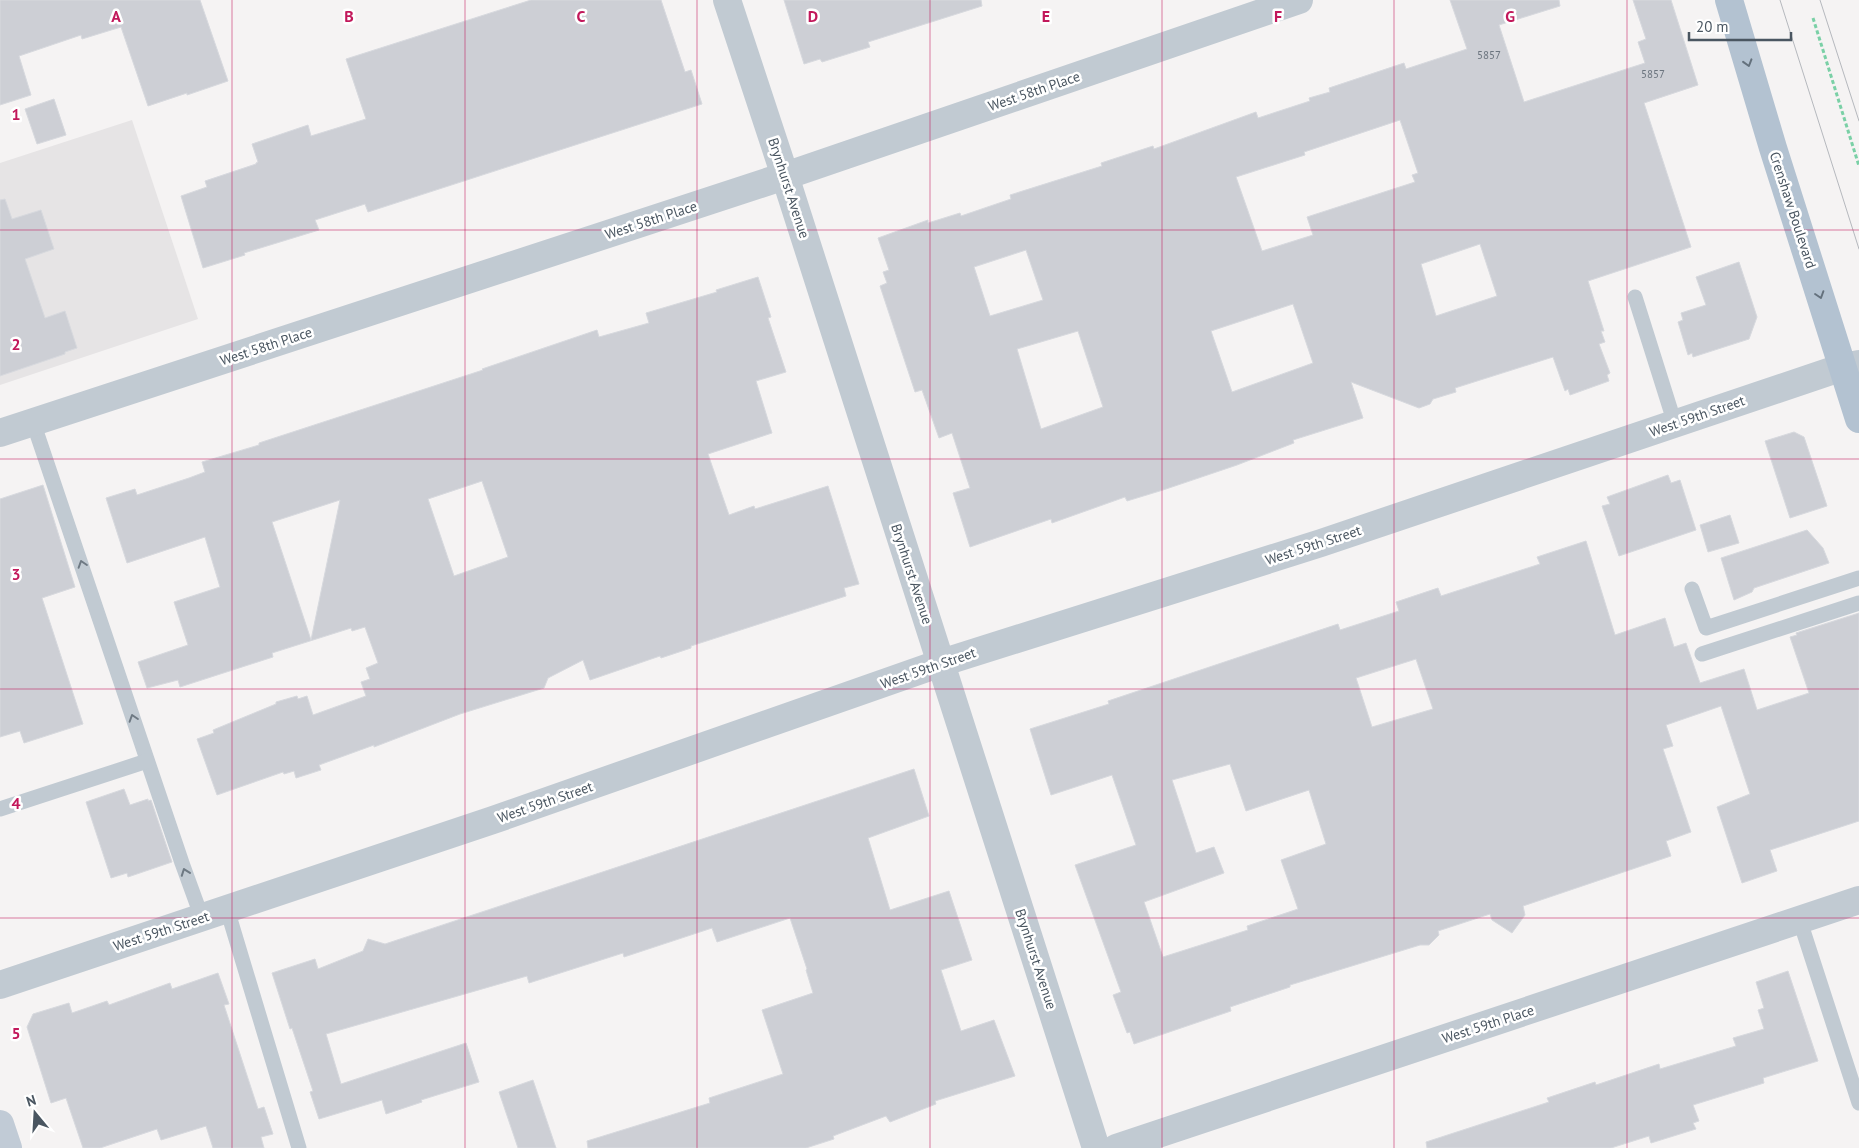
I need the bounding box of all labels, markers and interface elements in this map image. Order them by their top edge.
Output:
text: A [111,6,121,26]
text: B [344,6,354,26]
text: C [577,6,586,26]
text: D [808,6,818,26]
text: E [1042,6,1050,26]
text: F [1274,6,1282,26]
text: G [1505,6,1515,26]
scale bar [1689,10,1792,42]
text: 20 m [1696,17,1729,36]
house number: 5857 [1477,48,1501,62]
one-way arrow [1742,59,1752,67]
street label: West 58th Place [986,67,1082,115]
house number: 5857 [1641,67,1665,81]
text: 1 [11,104,21,124]
street label: Brynhurst Avenue [764,135,814,241]
street label: Crenshaw Boulevard [1766,149,1820,271]
street label: West 58th Place [603,197,699,243]
one-way arrow [1814,290,1824,298]
street label: West 58th Place [218,323,314,369]
text: 2 [11,334,21,354]
street label: West 59th Street [1647,391,1747,441]
street label: Brynhurst Avenue [887,521,937,627]
street label: West 59th Street [1263,521,1363,569]
one-way arrow [77,560,87,568]
text: 3 [11,564,21,584]
street label: West 59th Street [878,643,978,693]
one-way arrow [129,714,139,723]
street label: West 59th Street [495,777,595,827]
text: 4 [11,793,21,813]
one-way arrow [181,868,191,877]
street label: Brynhurst Avenue [1011,906,1061,1012]
street label: West 59th Street [111,907,211,955]
street label: West 59th Place [1440,1001,1536,1047]
text: 5 [11,1023,21,1043]
north arrow [10,1088,60,1138]
text: N [24,1091,38,1111]

